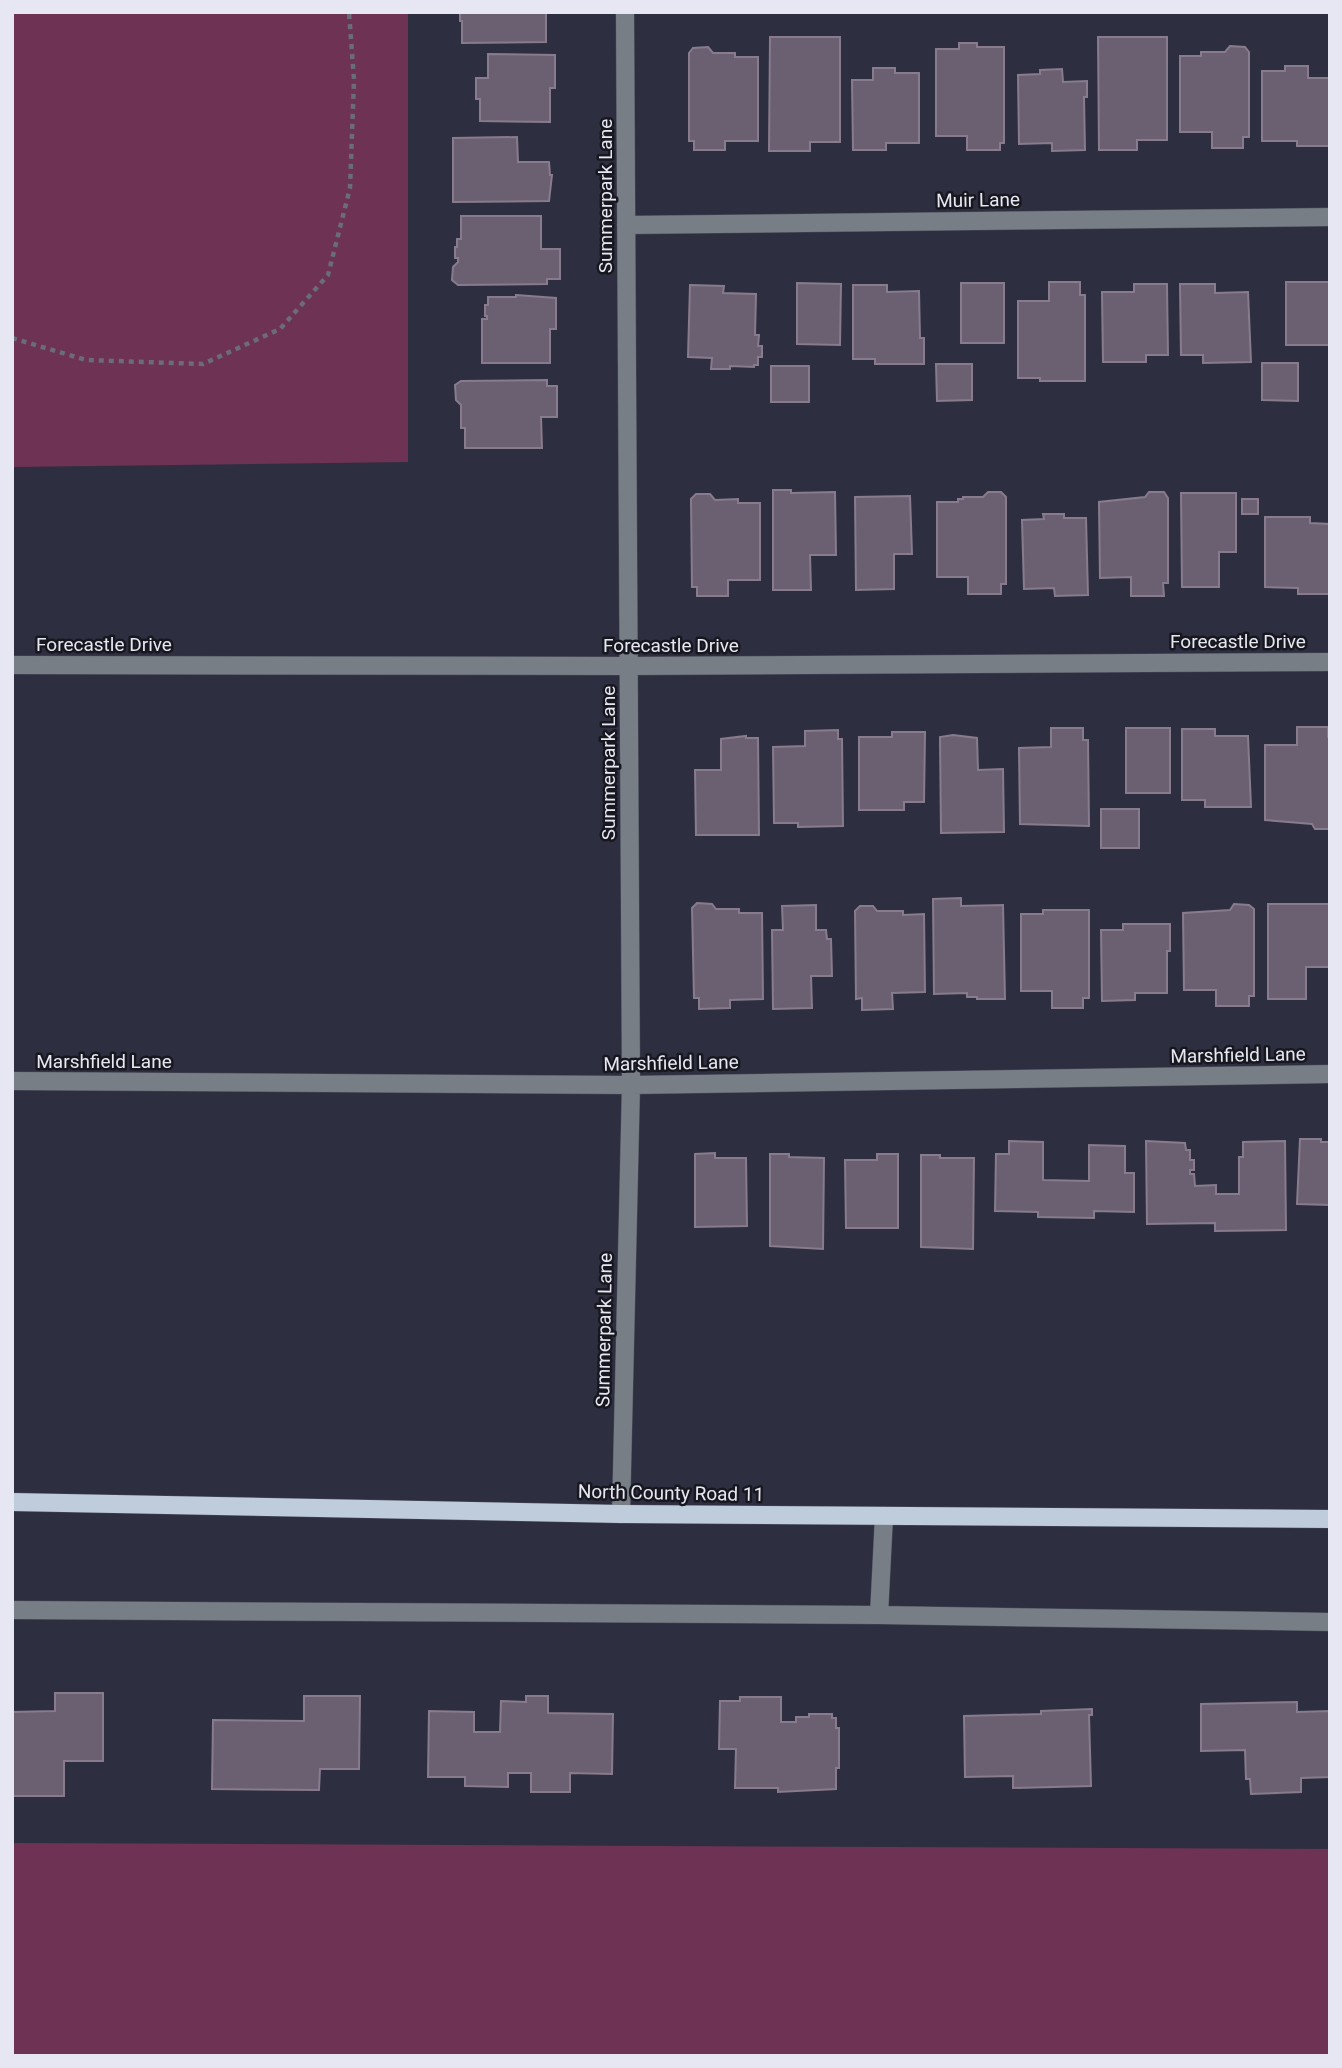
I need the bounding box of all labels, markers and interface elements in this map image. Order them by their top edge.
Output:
street label: Summerpark Lane [594,119,617,273]
street label: Muir Lane [936,188,1020,212]
street label: Forecastle Drive [1170,630,1306,653]
street label: Forecastle Drive [36,633,172,656]
street label: Forecastle Drive [603,634,739,657]
street label: Summerpark Lane [597,686,620,840]
street label: Marshfield Lane [1170,1042,1306,1068]
street label: Marshfield Lane [36,1050,172,1073]
street label: Marshfield Lane [603,1050,739,1076]
street label: Summerpark Lane [591,1253,617,1407]
street label: North County Road 11 [578,1480,764,1506]

